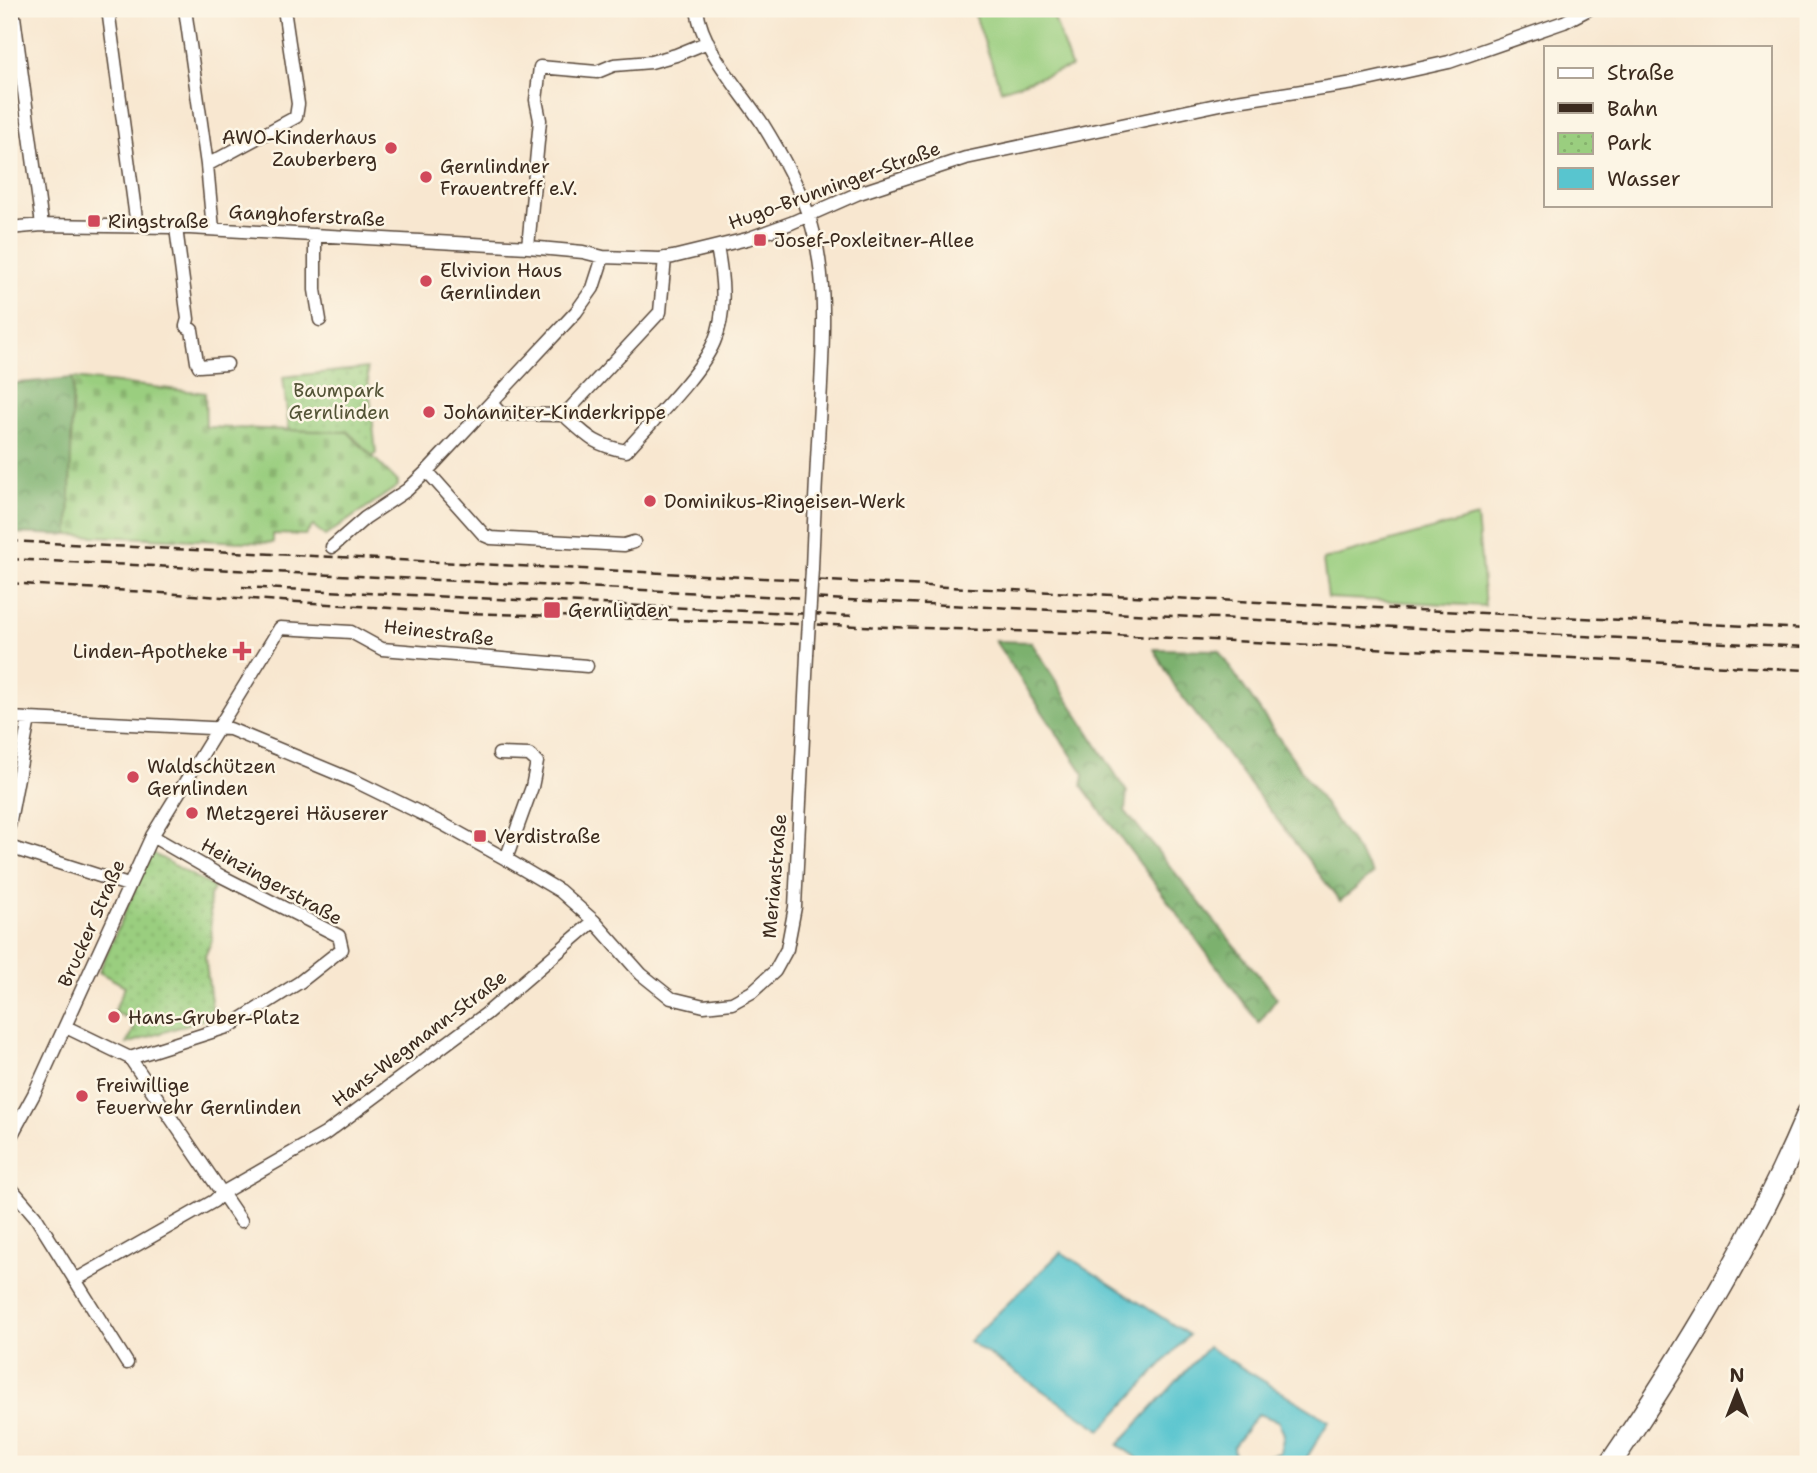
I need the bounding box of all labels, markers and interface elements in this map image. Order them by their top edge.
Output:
legend [1544,46,1772,206]
text: Straße [1607,59,1675,87]
text: Bahn [1607,95,1658,123]
place label: AWO-Kinderhaus Zauberberg [222,125,377,172]
text: Park [1607,129,1652,157]
street label: Hugo-Brunninger-Straße [725,135,944,235]
marker: AWO-Kinderhaus Zauberberg [383,140,399,156]
place label: Gernlindner Frauentreff e.V. [440,154,577,201]
text: Wasser [1607,165,1681,193]
marker: Gernlindner Frauentreff e.V. [418,169,434,185]
street label: Ganghoferstraße [228,199,386,232]
place label: Ringstraße [108,209,209,234]
marker: Ringstraße [86,213,102,229]
place label: Josef-Poxleitner-Allee [774,228,975,253]
marker: Josef-Poxleitner-Allee [752,232,768,248]
place label: Elvivion Haus Gernlinden [440,258,562,305]
marker: Elvivion Haus Gernlinden [418,273,434,289]
park label: Baumpark Gernlinden [288,378,390,425]
place label: Johanniter-Kinderkrippe [443,400,666,425]
marker: Johanniter-Kinderkrippe [421,404,437,420]
place label: Dominikus-Ringeisen-Werk [664,489,906,514]
marker: Dominikus-Ringeisen-Werk [642,493,658,509]
place label: Gernlinden [568,598,669,623]
marker: Gernlinden [542,600,562,620]
street label: Heinestraße [382,613,496,652]
place label: Linden-Apotheke [73,639,228,664]
marker: Linden-Apotheke [234,643,250,659]
place label: Waldschützen Gernlinden [147,754,276,801]
marker: Waldschützen Gernlinden [125,769,141,785]
place label: Metzgerei Häuserer [206,801,389,826]
marker: Metzgerei Häuserer [184,805,200,821]
street label: Merianstraße [757,813,792,939]
place label: Verdistraße [494,824,601,849]
marker: Verdistraße [472,828,488,844]
street label: Heinzingerstraße [197,832,347,931]
street label: Brucker Straße [52,856,131,991]
street label: Hans-Wegmann-Straße [327,964,512,1112]
place label: Hans-Gruber-Platz [128,1005,300,1030]
marker: Hans-Gruber-Platz [106,1009,122,1025]
place label: Freiwillige Feuerwehr Gernlinden [96,1073,301,1120]
marker: Freiwillige Feuerwehr Gernlinden [74,1088,90,1104]
north arrow [1702,1358,1772,1428]
text: N [1729,1363,1745,1388]

